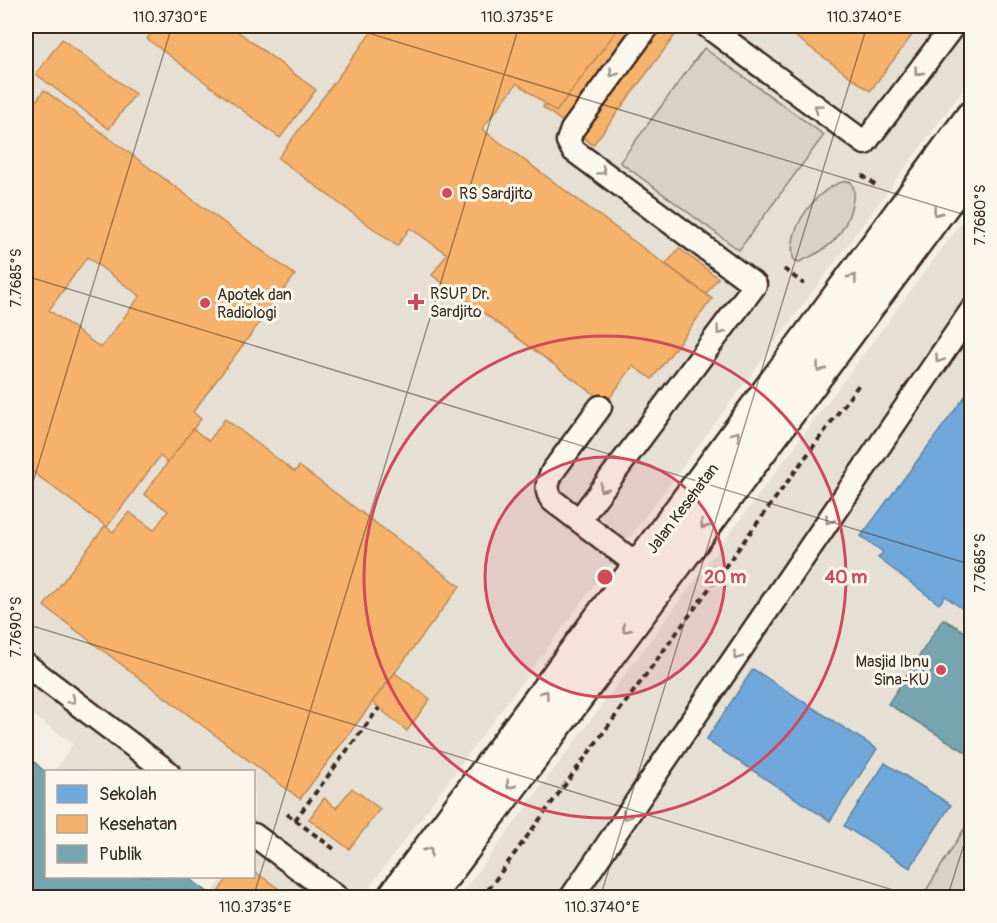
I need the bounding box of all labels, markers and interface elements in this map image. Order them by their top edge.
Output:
text: 110.3730°E [133,8,207,27]
text: 110.3735°E [481,8,553,27]
text: 110.3740°E [827,8,902,27]
one-way arrow [610,66,621,77]
one-way arrow [914,66,925,77]
one-way arrow [813,105,824,116]
one-way arrow [595,164,606,175]
place label: RS Sardjito [459,184,533,204]
text: 7.7680°S [971,184,990,246]
marker: RS Sardjito [440,186,454,200]
one-way arrow [933,205,944,216]
text: 7.7685°S [7,249,26,307]
one-way arrow [845,274,856,285]
place label: RSUP Dr. Sardjito [430,284,490,322]
place label: Apotek dan Radiologi [217,285,292,323]
marker: RSUP Dr. Sardjito [407,293,425,311]
marker: Apotek dan Radiologi [198,296,212,310]
one-way arrow [716,325,727,336]
one-way arrow [935,352,946,363]
one-way arrow [816,362,827,373]
one-way arrow [729,430,740,441]
street label: Jalan Kesehatan [642,459,723,558]
one-way arrow [599,481,610,492]
one-way arrow [825,514,836,525]
one-way arrow [700,518,711,529]
text: 7.7685°S [971,534,990,592]
text: 20 m [704,566,746,589]
text: 40 m [825,566,867,589]
centre of rings [595,567,615,587]
text: 7.7690°S [7,596,26,658]
one-way arrow [623,622,634,633]
one-way arrow [733,649,744,660]
place label: Masjid Ibnu Sina-KU [856,652,929,690]
marker: Masjid Ibnu Sina-KU [934,663,948,677]
one-way arrow [538,689,549,700]
one-way arrow [66,693,77,704]
legend [45,770,255,878]
one-way arrow [506,779,517,790]
text: Sekolah [99,783,157,806]
one-way arrow [622,810,633,821]
text: Kesehatan [99,813,177,836]
text: Publik [99,843,142,866]
one-way arrow [421,846,432,857]
text: 110.3735°E [219,898,291,917]
text: 110.3740°E [565,898,640,917]

